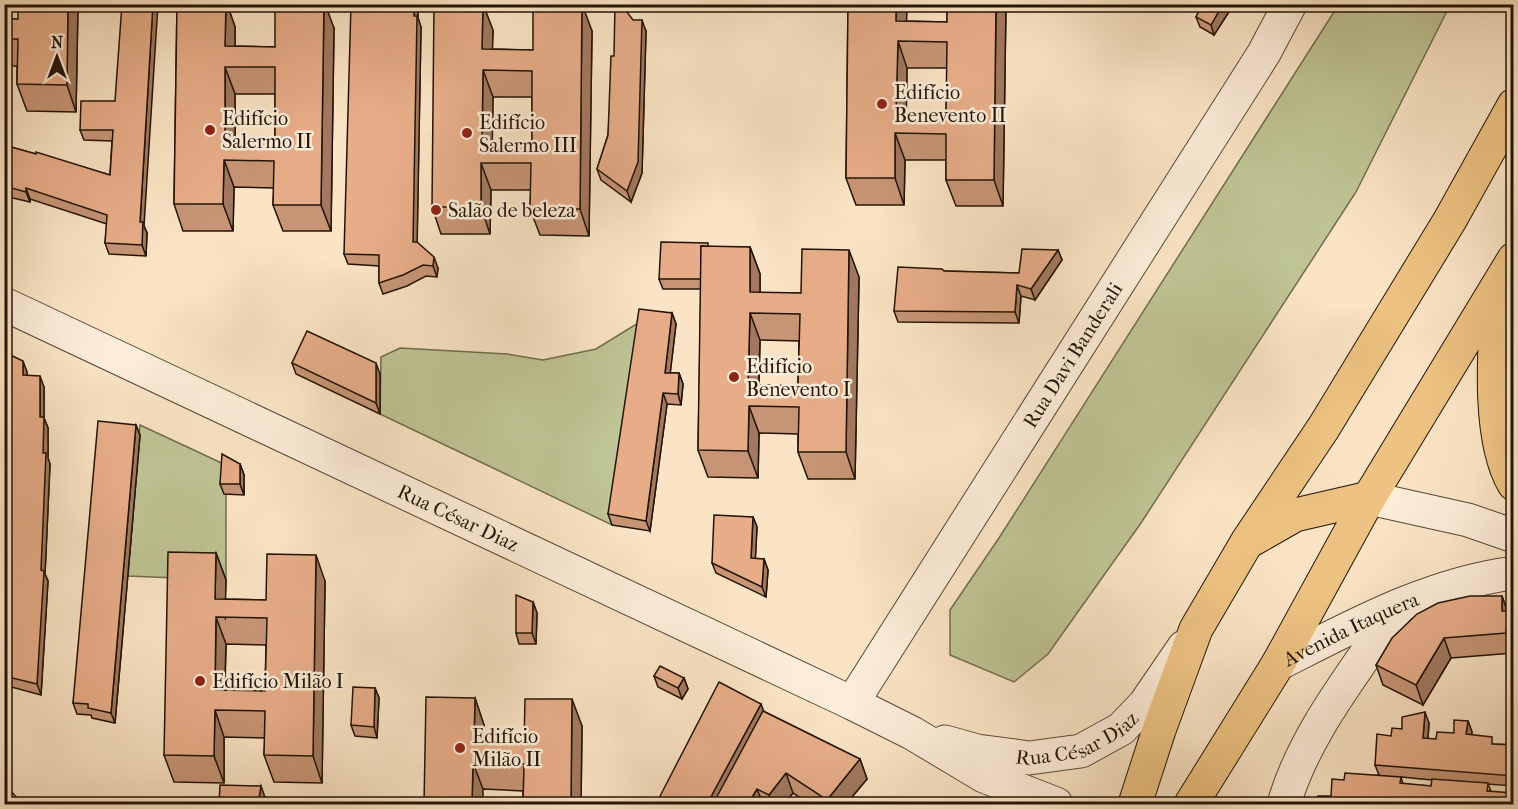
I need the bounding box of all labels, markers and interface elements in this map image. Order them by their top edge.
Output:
north arrow [27,27,87,87]
text: N [51,33,64,52]
place label: Edifício Benevento II [894,81,1006,127]
marker: Edifício Benevento II [875,97,889,111]
place label: Edifício Salermo II [222,107,312,153]
place label: Edifício Salermo III [479,111,577,157]
marker: Edifício Salermo II [203,123,217,137]
marker: Edifício Salermo III [460,126,474,140]
place label: Salão de beleza [448,199,576,222]
marker: Salão de beleza [429,203,443,217]
street label: Rua Davi Banderali [1018,278,1127,432]
place label: Edifício Benevento I [746,355,851,401]
marker: Edifício Benevento I [727,370,741,384]
street label: Rua César Diaz [394,479,523,556]
street label: Avenida Itaquera [1278,587,1423,671]
place label: Edifício Milão I [212,670,344,693]
marker: Edifício Milão I [193,674,207,688]
street label: Rua César Diaz [1014,707,1143,770]
place label: Edifício Milão II [472,725,541,771]
marker: Edifício Milão II [453,741,467,755]

